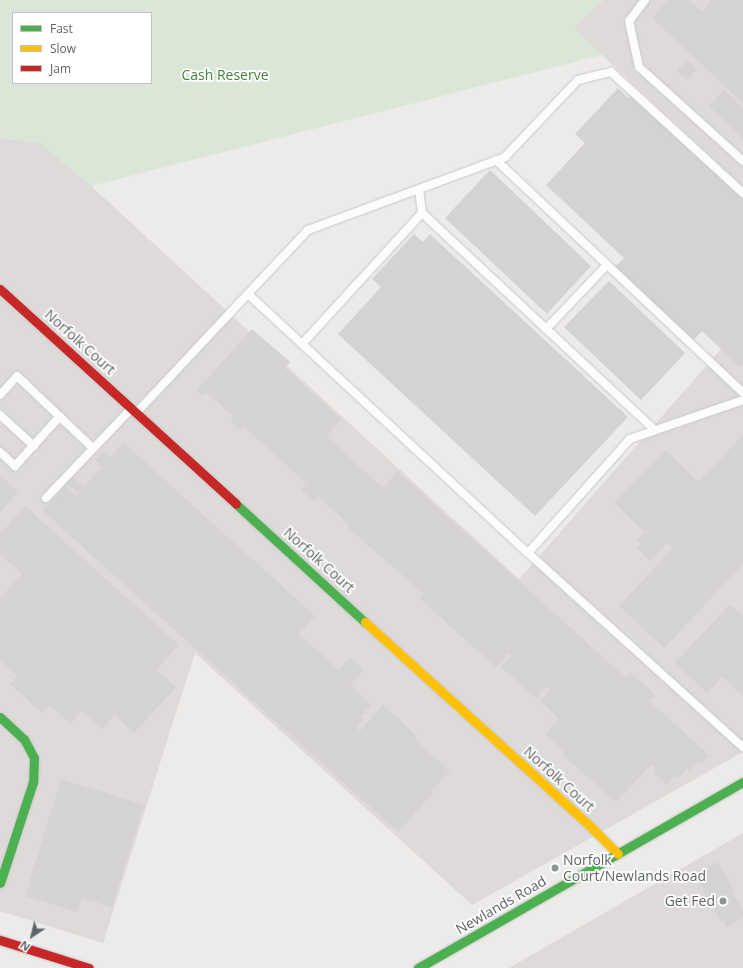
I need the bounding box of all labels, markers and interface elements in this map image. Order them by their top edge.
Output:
legend [12,12,152,84]
text: Fast [50,20,73,37]
text: Slow [50,40,76,57]
text: Jam [50,60,71,77]
park label: Cash Reserve [181,67,269,83]
street label: Norfolk Court [41,306,119,378]
street label: Norfolk Court [280,524,358,596]
street label: Norfolk Court [520,743,598,815]
place label: Norfolk Court/Newlands Road [563,852,706,884]
marker: Norfolk Court/Newlands Road [550,863,560,873]
street label: Newlands Road [453,872,549,938]
place label: Get Fed [665,893,715,909]
marker: Get Fed [718,896,728,906]
north arrow [12,916,52,956]
text: N [17,938,33,955]

